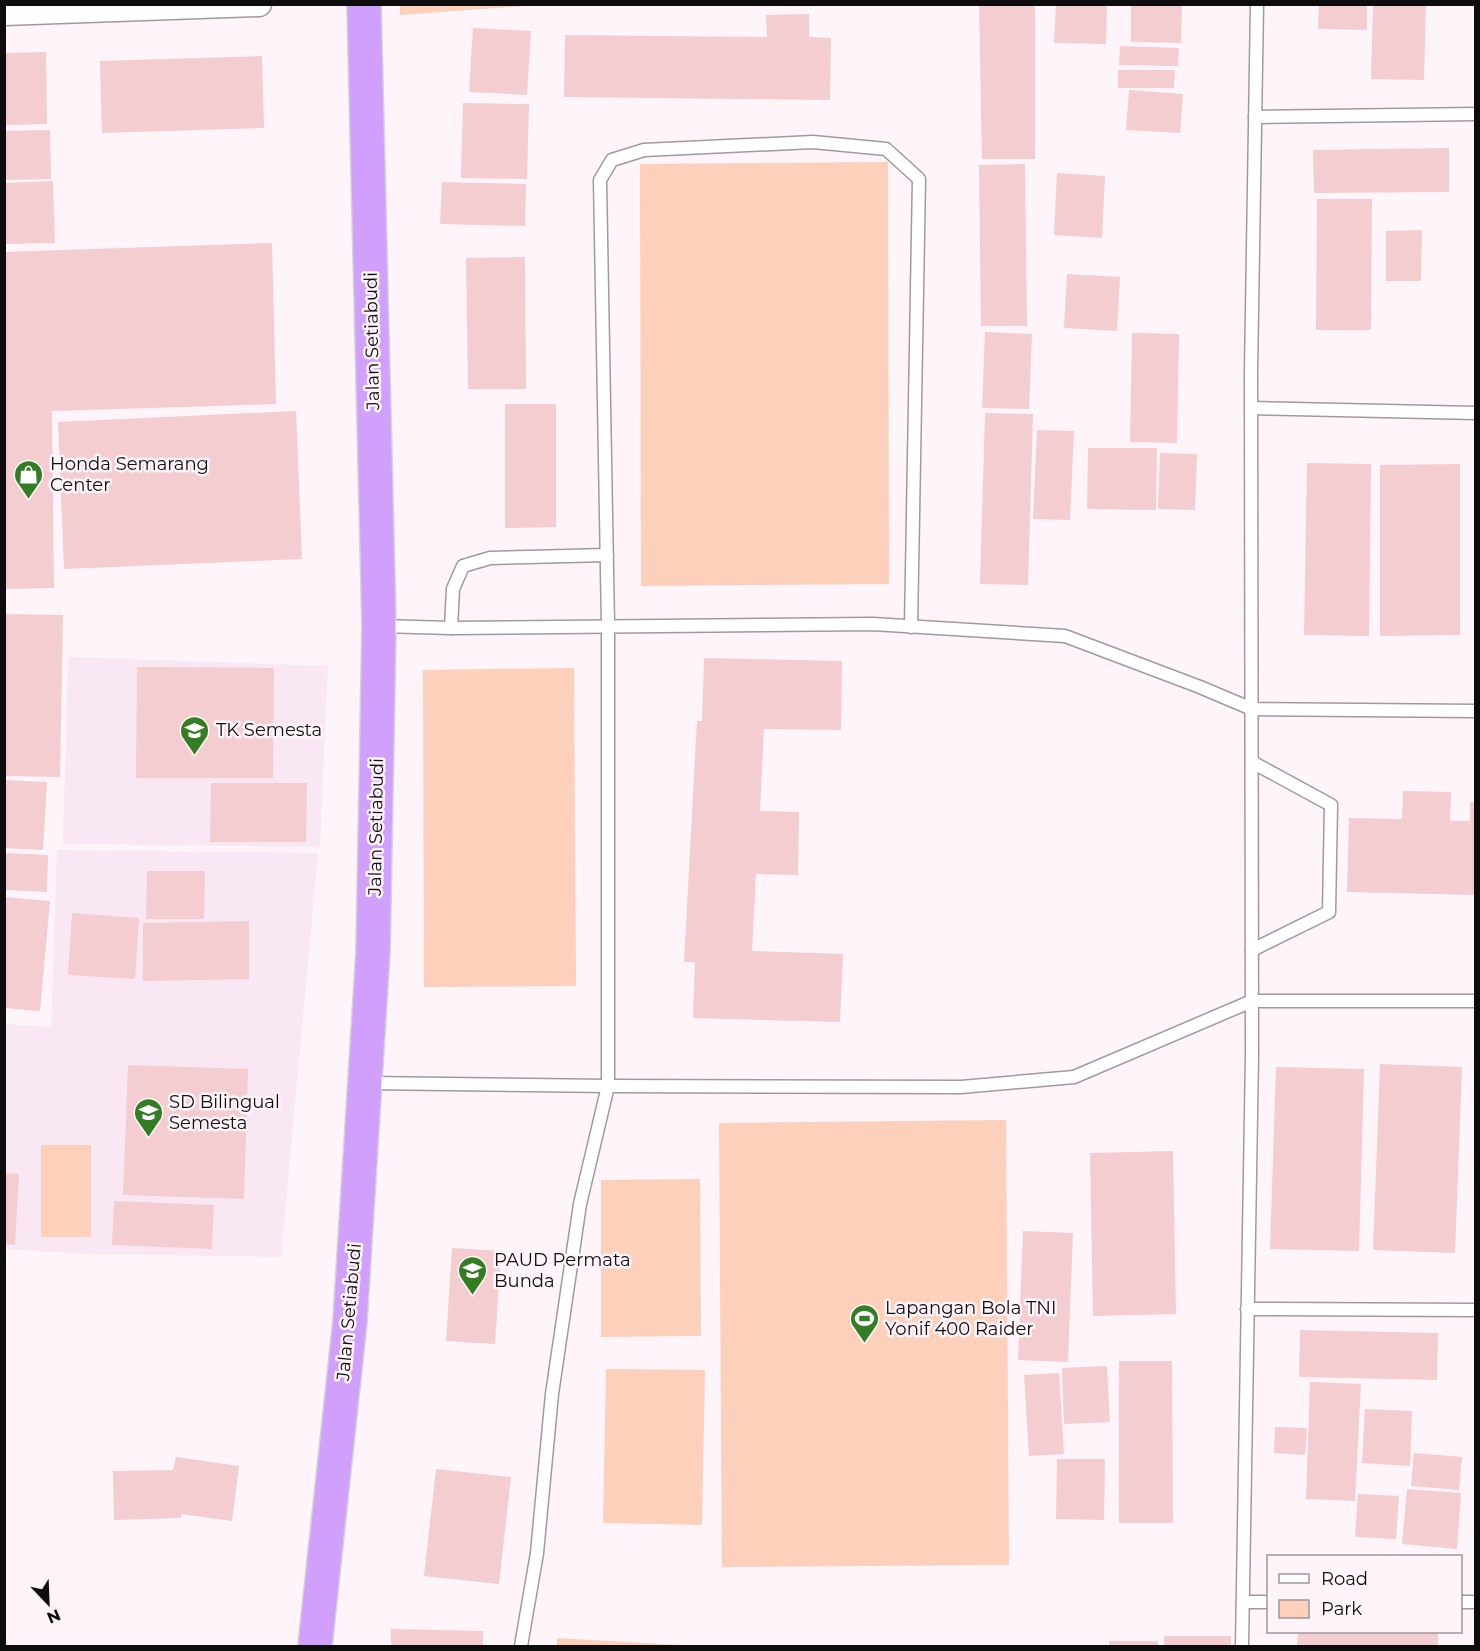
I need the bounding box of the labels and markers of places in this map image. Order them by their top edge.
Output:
place label: Honda Semarang Center [50,453,209,496]
shop icon: Honda Semarang Center [13,458,45,500]
school or university icon: TK Semesta [179,714,211,756]
place label: TK Semesta [216,719,322,741]
place label: SD Bilingual Semesta [169,1091,280,1134]
school or university icon: SD Bilingual Semesta [132,1096,164,1138]
place label: PAUD Permata Bunda [494,1249,631,1292]
school or university icon: PAUD Permata Bunda [457,1254,489,1296]
place label: Lapangan Bola TNI Yonif 400 Raider [885,1297,1056,1340]
sports icon: Lapangan Bola TNI Yonif 400 Raider [848,1302,880,1344]

